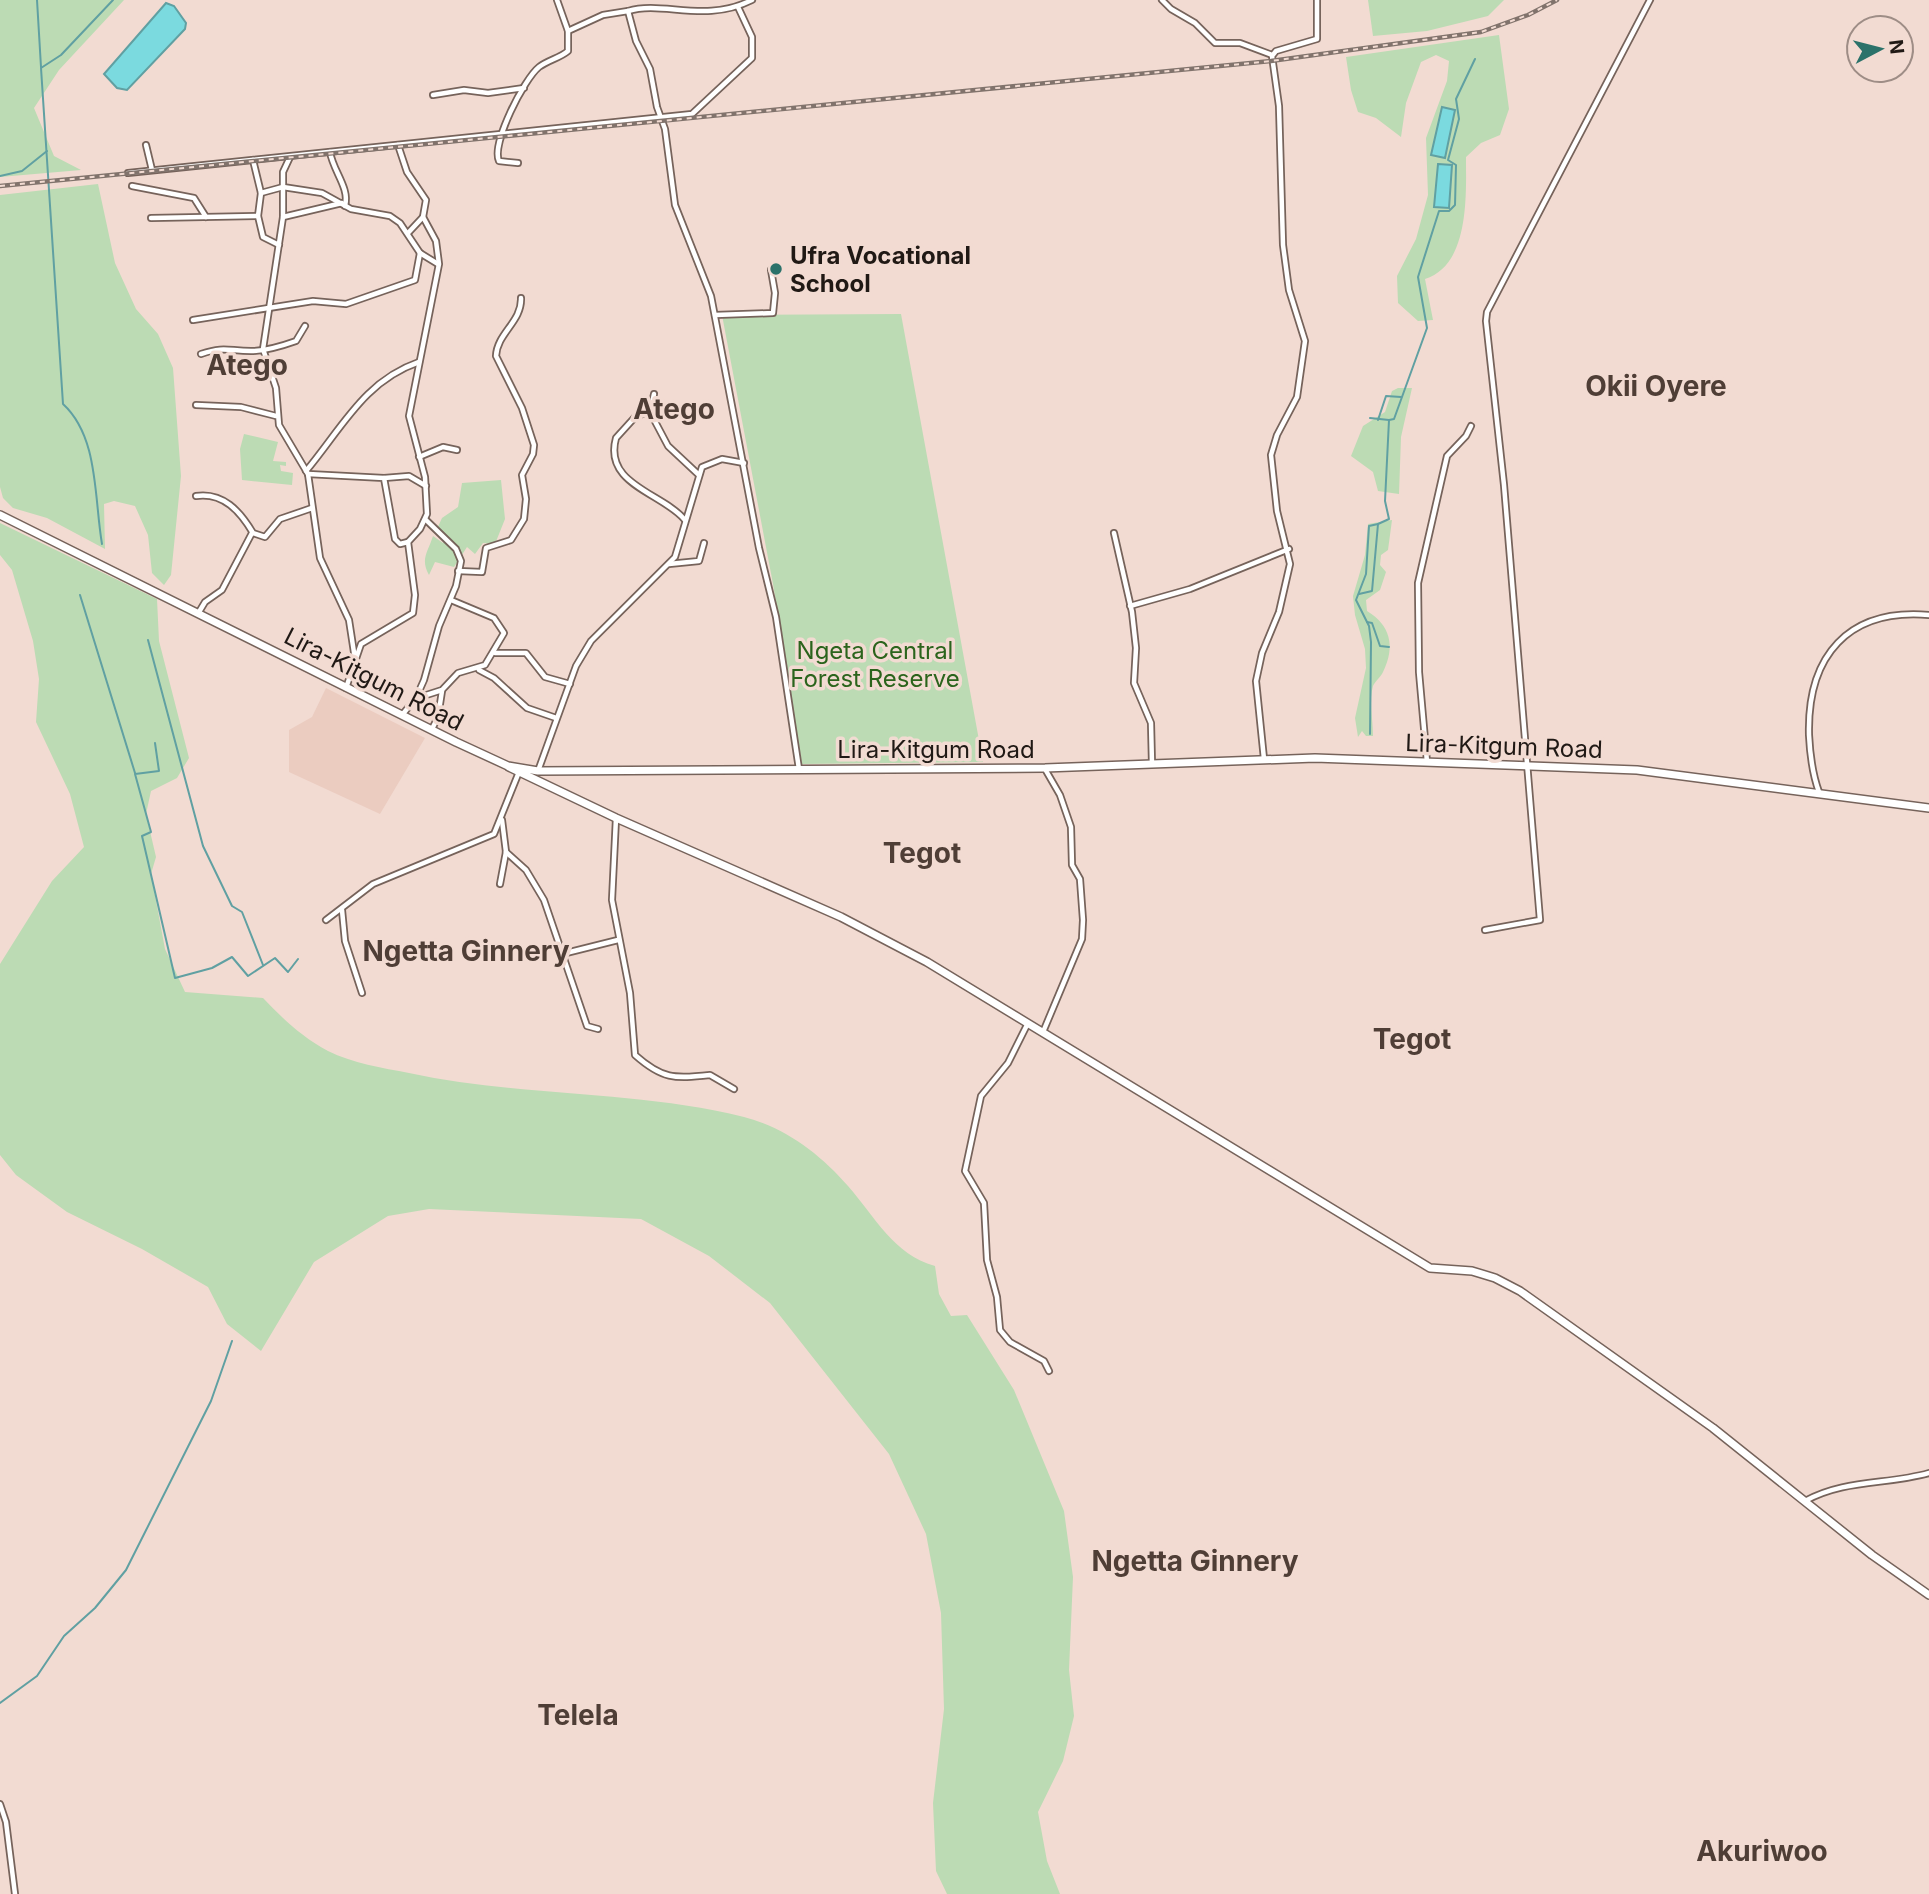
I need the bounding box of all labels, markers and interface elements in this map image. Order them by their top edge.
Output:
north arrow [1845,14,1915,84]
text: N [1884,38,1909,56]
place label: Ufra Vocational School [790,241,971,298]
marker: Ufra Vocational School [768,261,784,277]
district label: Atego [206,348,288,382]
district label: Okii Oyere [1585,369,1727,403]
district label: Atego [633,392,715,426]
street label: Lira-Kitgum Road [279,621,469,737]
park label: Ngeta Central Forest Reserve [790,636,960,693]
street label: Lira-Kitgum Road [1405,728,1603,764]
street label: Lira-Kitgum Road [837,735,1035,764]
district label: Tegot [883,836,961,870]
district label: Ngetta Ginnery [362,934,570,968]
district label: Tegot [1373,1022,1451,1056]
district label: Ngetta Ginnery [1091,1544,1299,1578]
district label: Telela [537,1698,619,1732]
district label: Akuriwoo [1696,1834,1828,1868]

